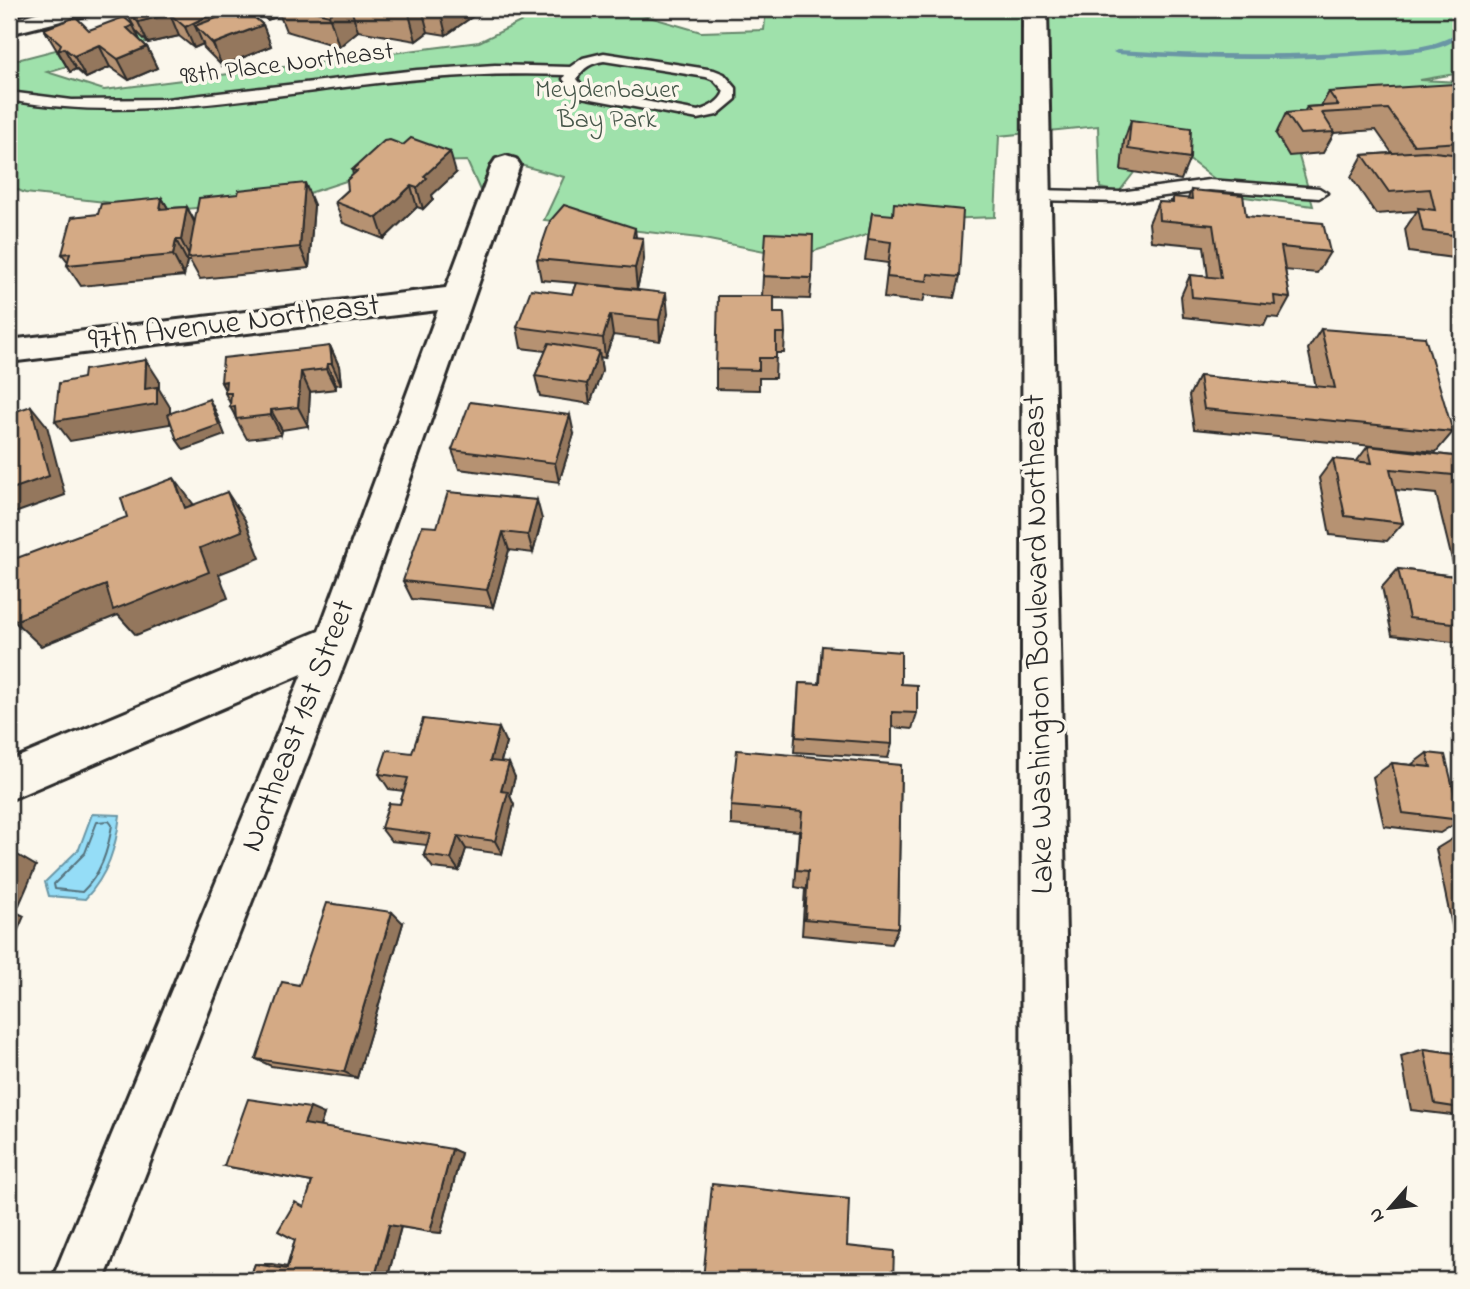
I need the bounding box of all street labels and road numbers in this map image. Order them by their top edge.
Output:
street label: 98th Place Northeast [178,33,396,97]
street label: 97th Avenue Northeast [86,283,383,365]
street label: Lake Washington Boulevard Northeast [1012,393,1068,895]
street label: Northeast 1st Street [229,593,369,859]

